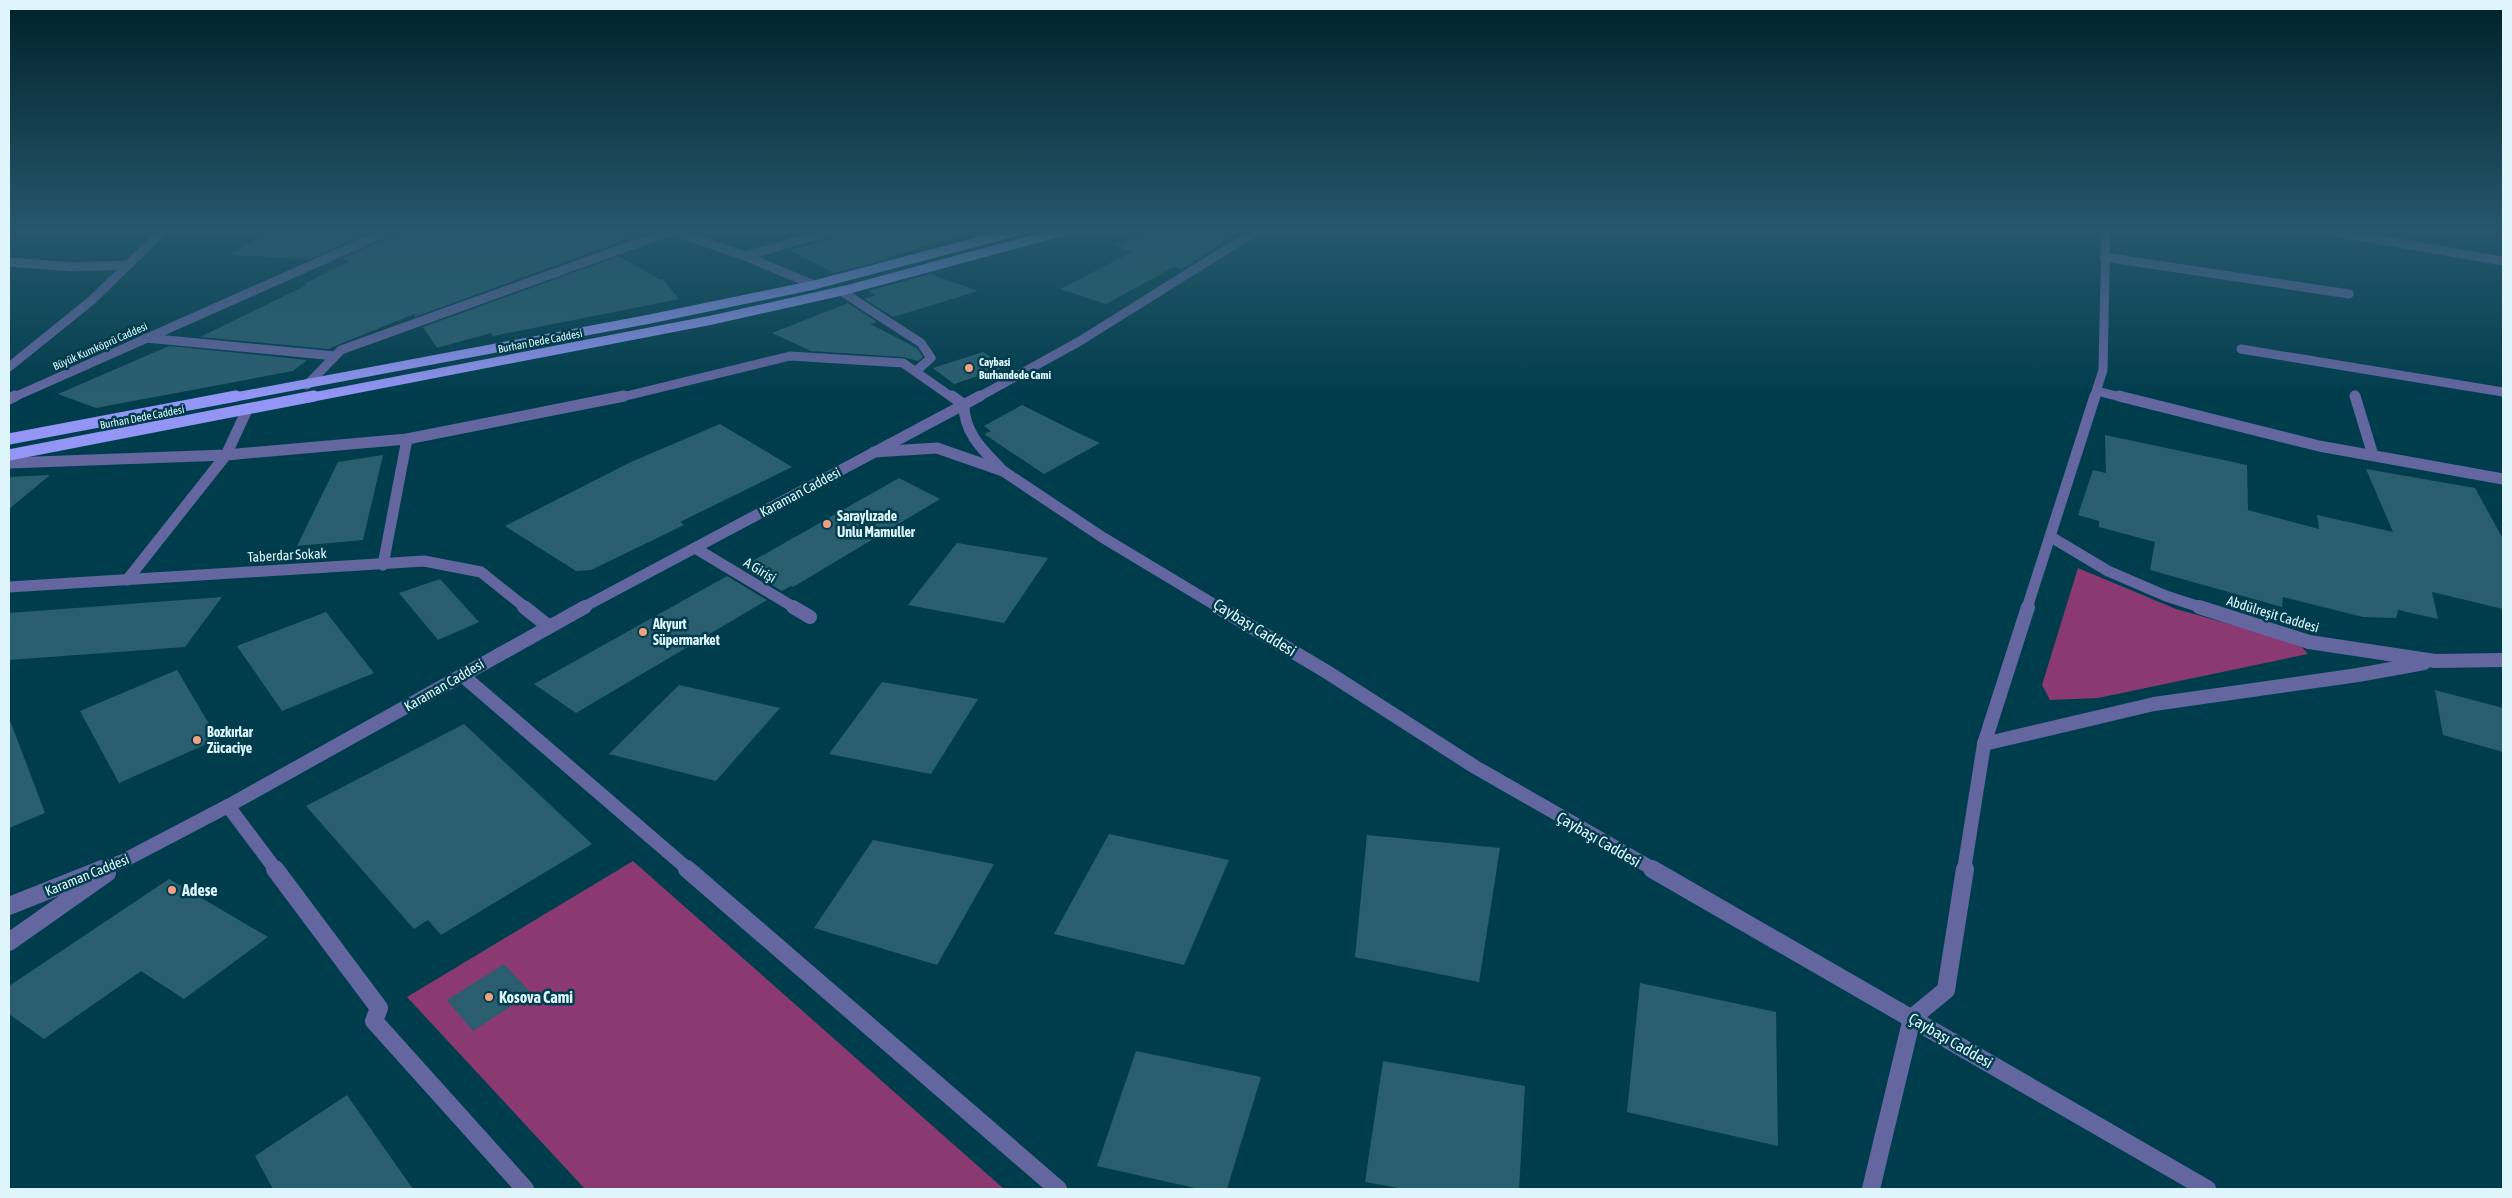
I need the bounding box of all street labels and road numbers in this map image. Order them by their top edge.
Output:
street label: Büyük Kumköprü Caddesi [51,320,149,372]
street label: Burhan Dede Caddesi [497,327,583,355]
street label: Burhan Dede Caddesi [99,403,185,431]
street label: Karaman Caddesi [757,464,843,520]
street label: Taberdar Sokak [247,545,327,565]
street label: A Girişi [741,554,779,586]
street label: Abdülreşit Caddesi [2225,592,2321,636]
street label: Çaybaşı Caddesi [1210,594,1300,660]
street label: Karaman Caddesi [401,656,487,714]
street label: Çaybaşı Caddesi [1553,808,1644,871]
street label: Karaman Caddesi [43,851,131,899]
street label: Çaybaşı Caddesi [1905,1009,1996,1072]

